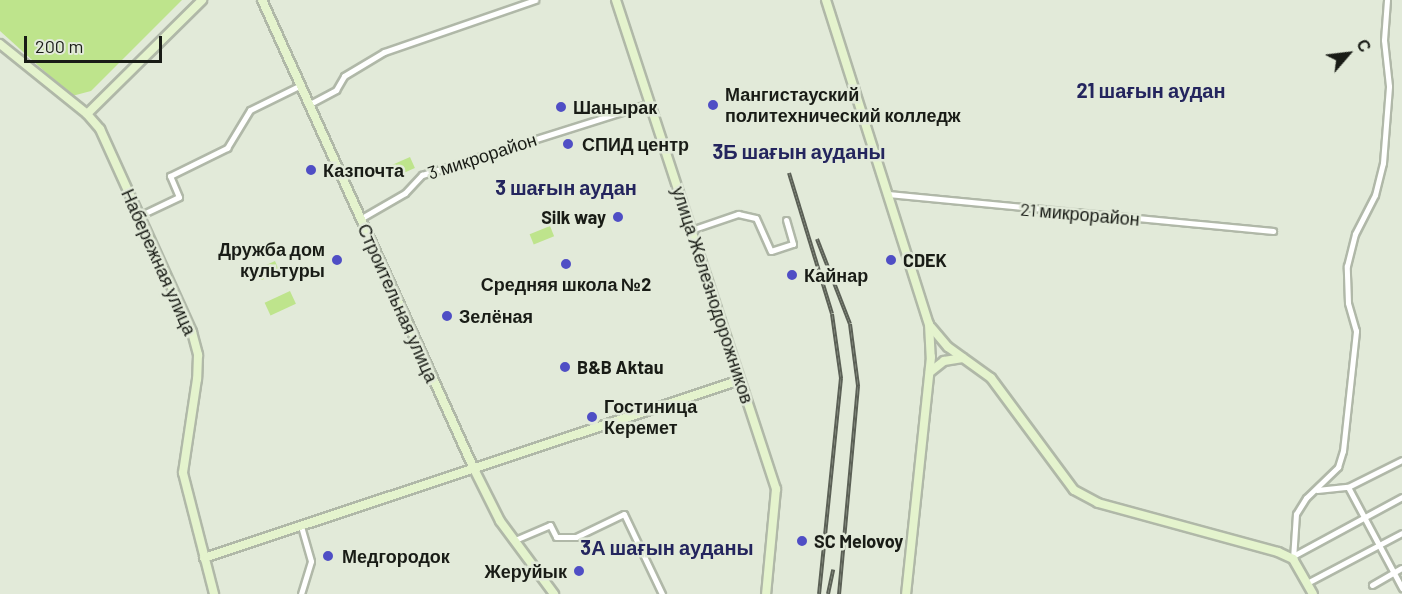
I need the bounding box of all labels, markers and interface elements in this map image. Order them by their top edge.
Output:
scale bar [27,24,165,62]
north arrow [1318,24,1378,84]
text: 200 m [35,35,83,57]
text: С [1353,36,1375,55]
district label: 21 шағын аудан [1076,78,1226,102]
place label: Мангистауский политехнический колледж [725,84,961,127]
place label: Шанырак [573,96,657,118]
marker: Мангистауский политехнический колледж [706,98,720,112]
marker: Шанырак [554,100,568,114]
street label: 3 микрорайон [425,128,539,184]
place label: СПИД центр [582,133,689,155]
marker: СПИД центр [559,135,577,153]
district label: 3Б шағын ауданы [712,139,886,163]
place label: Казпочта [323,159,404,181]
marker: Казпочта [304,163,318,177]
district label: 3 шағын аудан [495,175,637,199]
street label: улица Железнодорожников [668,184,758,406]
street label: Набережная улица [117,186,201,338]
street label: 21 микрорайон [1019,198,1141,230]
place label: Silk way [541,206,606,228]
marker: Silk way [611,210,625,224]
street label: Строительная улица [353,220,443,386]
place label: Дружба дом культуры [218,239,325,282]
place label: CDEK [903,249,947,271]
marker: Дружба дом культуры [330,253,344,267]
marker: CDEK [884,253,898,267]
marker: Средняя школа №2 [559,257,573,271]
place label: Кайнар [804,264,868,286]
marker: Кайнар [785,268,799,282]
place label: Средняя школа №2 [481,273,651,295]
place label: Зелёная [459,305,533,327]
marker: Зелёная [440,309,454,323]
place label: B&B Aktau [577,356,663,378]
marker: B&B Aktau [558,360,572,374]
place label: Гостиница Керемет [604,396,697,438]
marker: Гостиница Керемет [585,410,599,424]
place label: SC Melovoy [814,530,903,552]
marker: SC Melovoy [795,534,809,548]
district label: 3А шағын ауданы [580,535,754,559]
place label: Медгородок [342,545,450,567]
marker: Медгородок [319,547,337,565]
place label: Жеруйык [485,560,567,582]
marker: Жеруйык [572,564,586,578]

